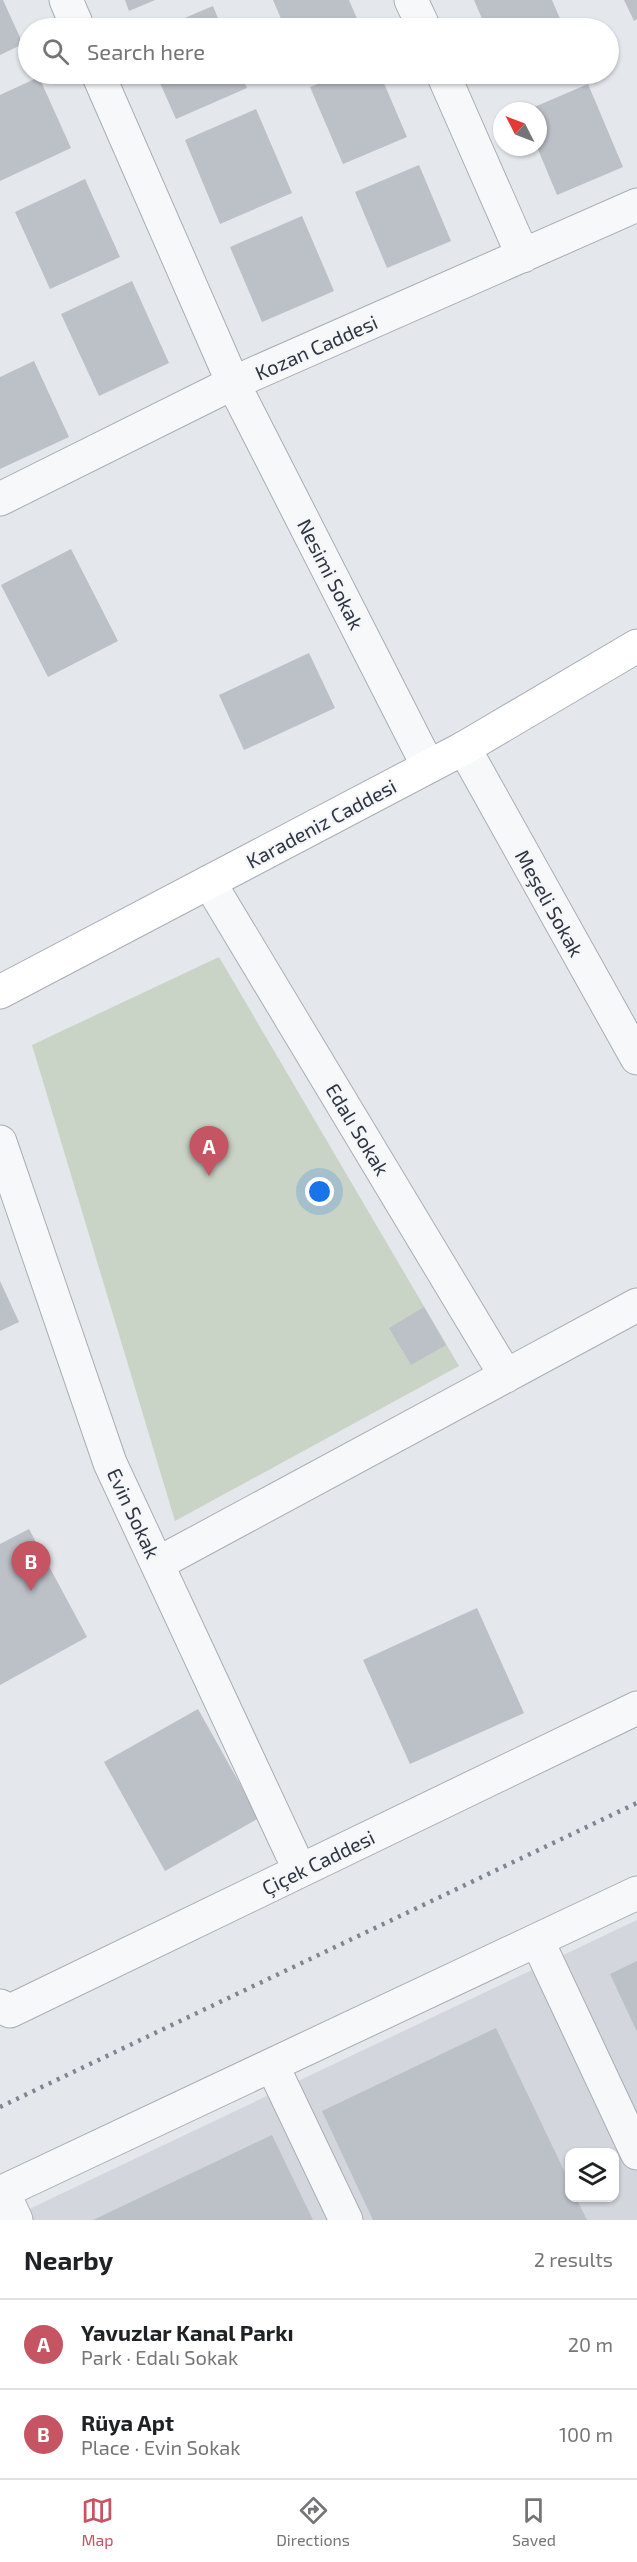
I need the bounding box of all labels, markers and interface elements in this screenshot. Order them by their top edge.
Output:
search box [18,18,619,84]
icon: search [39,35,72,68]
text: Search here [87,38,205,64]
north arrow [493,102,547,156]
street label: Kozan Caddesi [251,309,381,385]
street label: Nesimi Sokak [293,515,369,633]
street label: Karadeniz Caddesi [242,773,400,873]
street label: Meşeli Sokak [510,845,589,961]
street label: Edalı Sokak [321,1079,395,1179]
pin: A [190,1126,228,1176]
your location [305,1177,334,1206]
street label: Evin Sokak [103,1464,165,1562]
pin: B [12,1542,51,1591]
street label: Çiçek Caddesi [258,1824,379,1900]
map controls [565,2148,619,2202]
button: layers [565,2148,619,2202]
text: Nearby [24,2244,113,2275]
text: 2 results [534,2247,613,2271]
text: Yavuzlar Kanal Parkı [81,2319,294,2345]
text: A [37,2332,50,2356]
text: 20 m [568,2332,613,2356]
text: Park · Edalı Sokak [81,2345,238,2369]
text: Rüya Apt [81,2409,174,2435]
text: B [37,2422,50,2446]
text: 100 m [559,2422,613,2446]
text: Place · Evin Sokak [81,2435,240,2459]
tab: Map [81,2494,114,2549]
tab: Directions [276,2494,350,2549]
tab: Saved [512,2494,556,2549]

